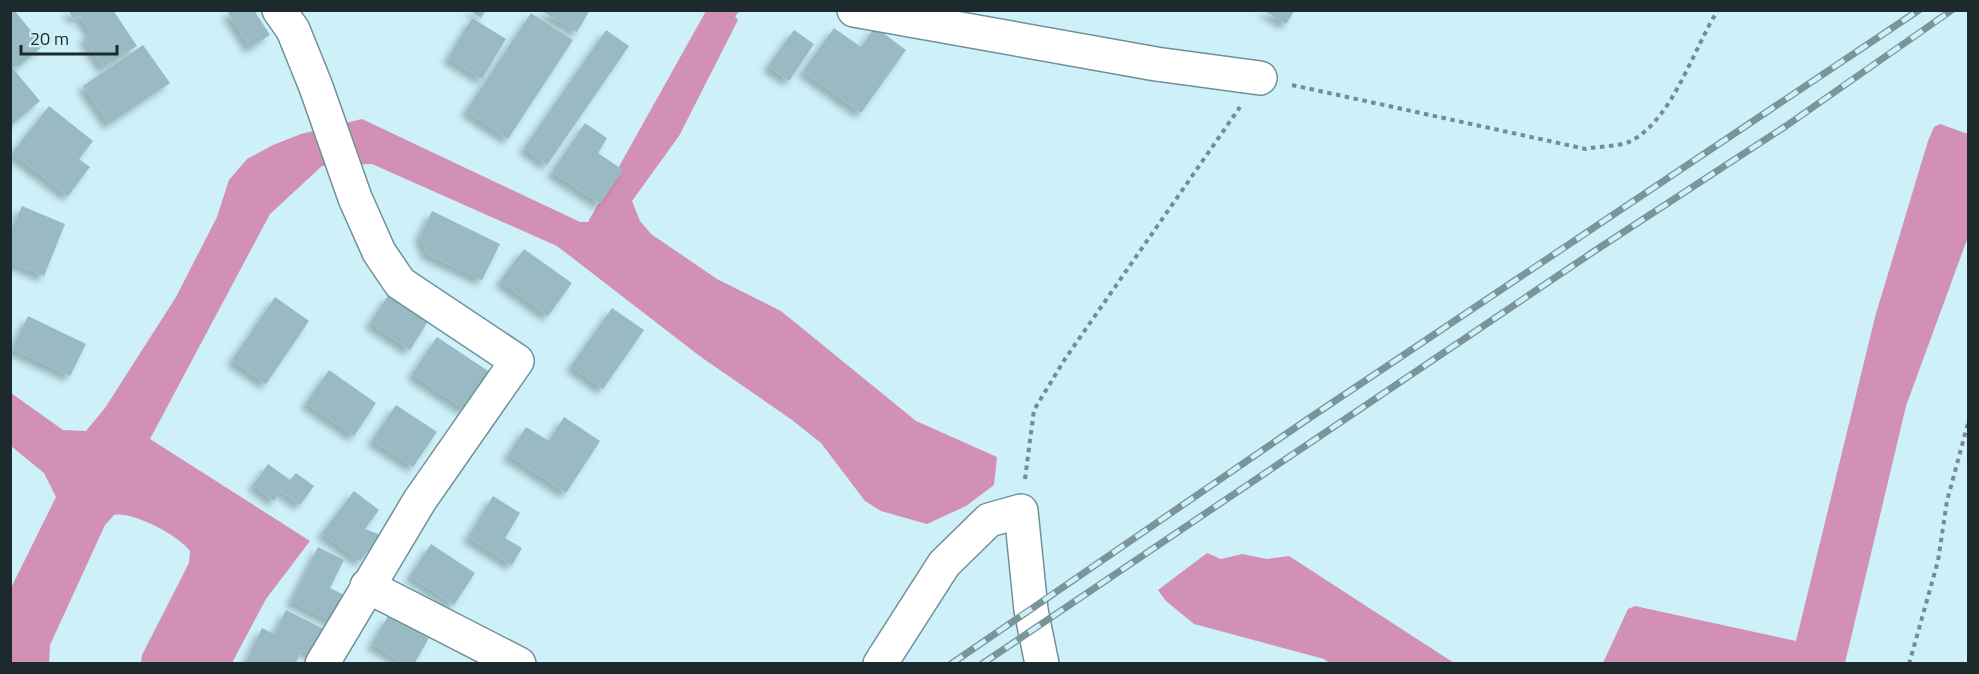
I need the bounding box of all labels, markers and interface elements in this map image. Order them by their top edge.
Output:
scale bar [21,18,117,56]
text: 20 m [30,25,69,52]

